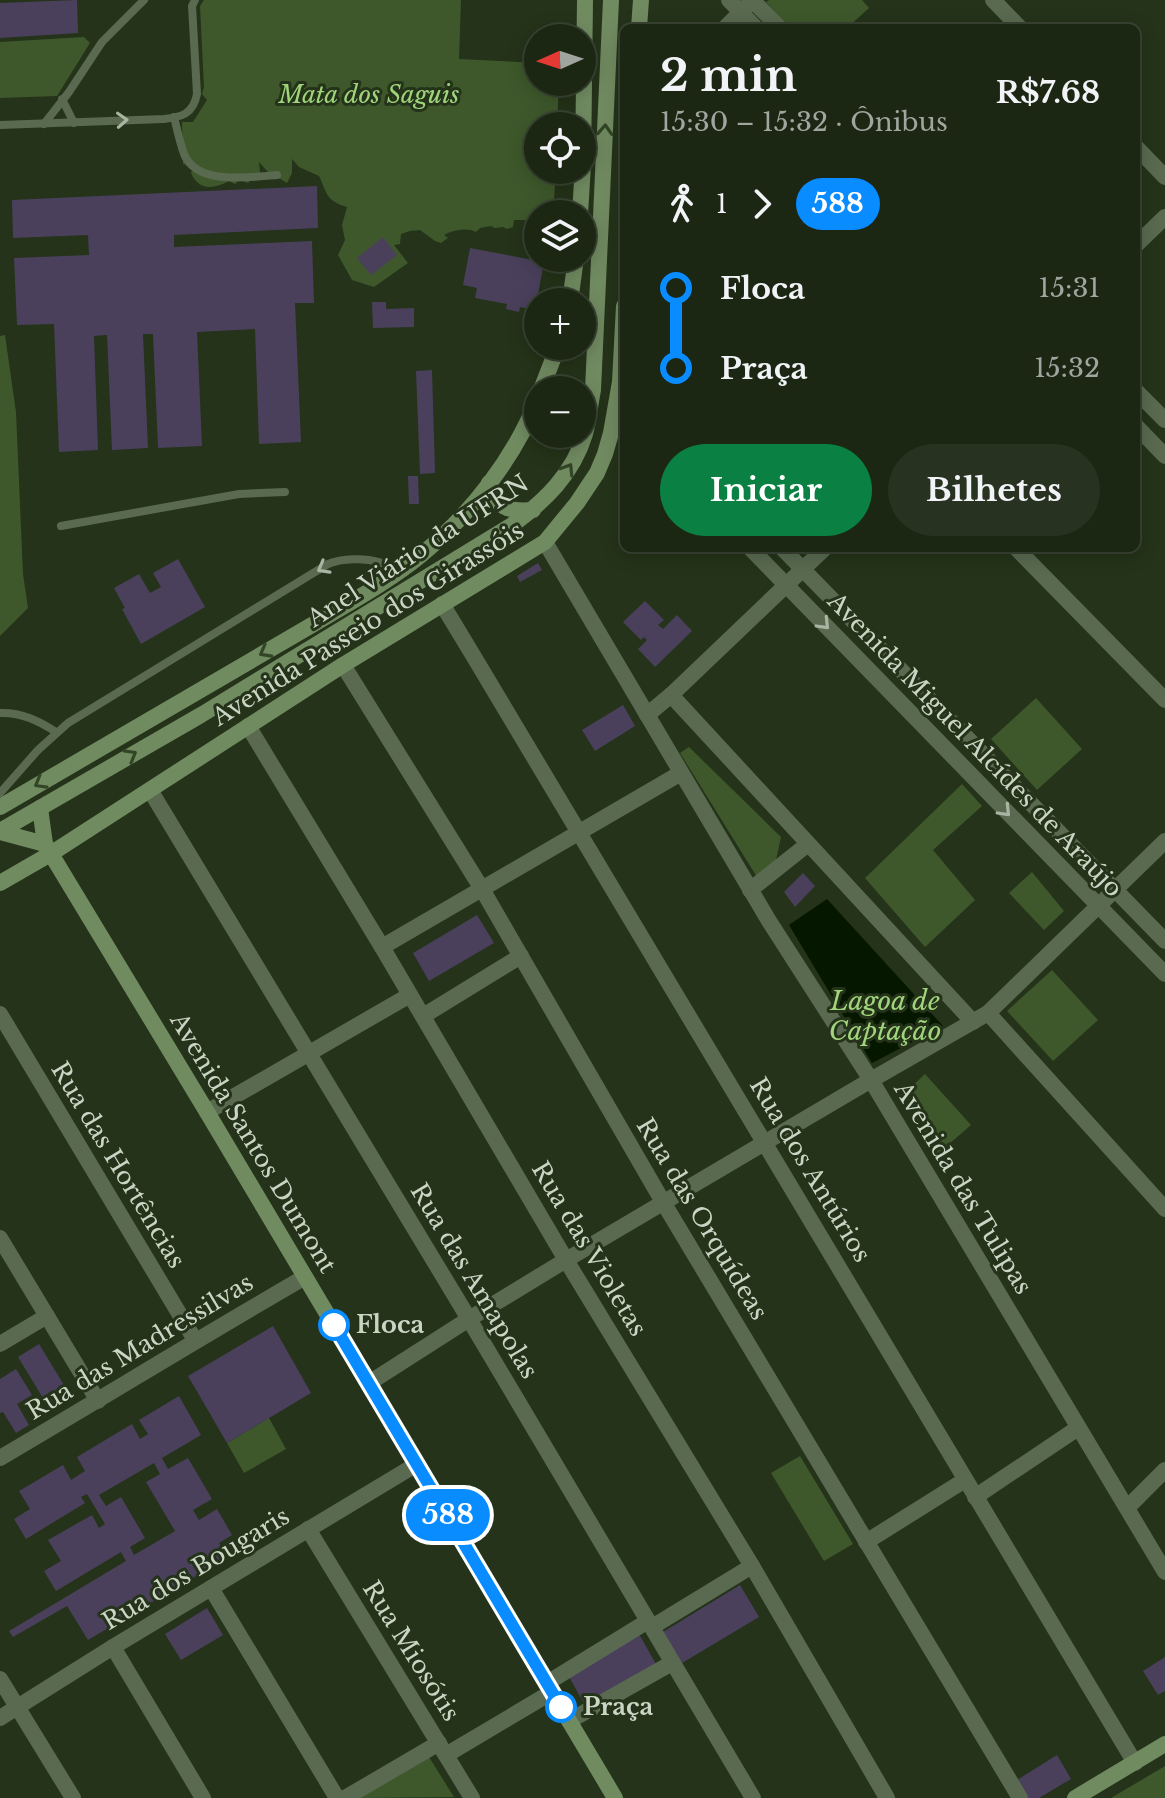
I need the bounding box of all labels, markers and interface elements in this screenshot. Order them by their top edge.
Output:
north arrow [524,24,596,96]
map controls [524,24,596,448]
text: 2 min [660,48,797,103]
text: R$7.68 [996,74,1100,111]
park label: Mata dos Saguis [277,80,460,109]
text: 15:30 – 15:32 · Ônibus [660,106,948,138]
one-way arrow [116,112,129,129]
button: locate [524,112,596,184]
one-way arrow [597,123,614,136]
icon: walk [660,182,704,226]
icon: forward [740,182,784,226]
text: 588 [812,186,864,221]
text: 1 [716,188,728,220]
button: layers [524,200,596,272]
text: Floca [720,270,805,307]
text: 15:31 [1039,272,1100,304]
button: + [524,288,596,360]
text: Praça [720,350,808,387]
text: 15:32 [1034,352,1100,384]
button: − [524,376,596,448]
button: Iniciar [660,444,872,536]
button: Bilhetes [888,444,1100,536]
one-way arrow [559,463,574,478]
street label: Anel Viário da UFRN [301,468,534,634]
street label: Avenida Passeio dos Girassóis [206,515,529,732]
one-way arrow [317,558,331,573]
street label: Avenida Miguel Alcídes de Araújo [821,586,1129,903]
one-way arrow [815,615,829,629]
one-way arrow [259,642,274,658]
one-way arrow [123,749,137,765]
one-way arrow [34,773,49,789]
one-way arrow [996,802,1011,816]
water label: Lagoa de Captação [829,985,941,1047]
street label: Avenida Santos Dumont [164,1007,343,1278]
street label: Rua das Hortências [45,1056,192,1273]
street label: Rua dos Antúrios [744,1072,877,1267]
street label: Avenida das Tulipas [888,1075,1038,1299]
street label: Rua das Orquídeas [631,1113,774,1325]
street label: Rua das Violetas [526,1156,653,1341]
street label: Rua das Amapolas [405,1178,544,1384]
street label: Rua das Madressilvas [21,1267,258,1426]
marker: Floca [319,1310,349,1340]
place label: Floca [356,1310,424,1339]
line badge: 588 [402,1489,494,1541]
text: 588 [422,1497,474,1532]
street label: Rua dos Bougaris [97,1501,294,1636]
street label: Rua Miosótis [357,1575,466,1726]
marker: Praça [546,1692,576,1722]
place label: Praça [583,1692,653,1721]

